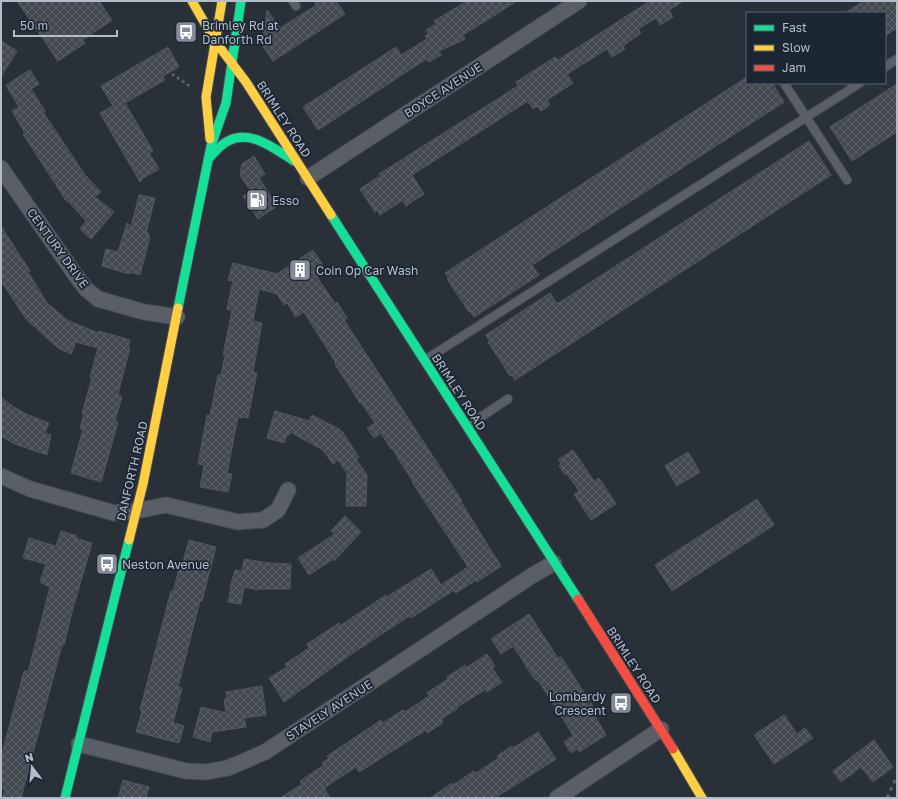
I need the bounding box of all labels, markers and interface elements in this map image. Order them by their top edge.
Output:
scale bar [14,12,117,38]
legend [746,12,886,84]
text: 50 m [20,18,48,33]
place label: Brimley Rd at Danforth Rd [202,18,279,47]
bus stop icon: Brimley Rd at Danforth Rd [173,19,199,45]
text: Fast [782,20,807,35]
text: Slow [782,40,810,55]
street label: BOYCE AVENUE [401,59,485,121]
text: Jam [782,60,806,75]
street label: BRIMLEY ROAD [254,78,314,160]
fuel station icon: Esso [244,187,270,213]
place label: Esso [272,193,299,208]
street label: CENTURY DRIVE [24,205,92,291]
building icon: Coin Op Car Wash [287,257,313,283]
place label: Coin Op Car Wash [316,263,418,278]
street label: BRIMLEY ROAD [429,351,489,433]
street label: DANFORTH ROAD [113,420,151,522]
bus stop icon: Neston Avenue [94,551,120,577]
place label: Neston Avenue [122,557,209,572]
street label: BRIMLEY ROAD [604,624,664,706]
street label: STAVELY AVENUE [283,676,375,744]
place label: Lombardy Crescent [549,689,606,718]
bus stop icon: Lombardy Crescent [608,690,634,716]
north arrow [12,747,52,787]
text: N [23,750,35,764]

